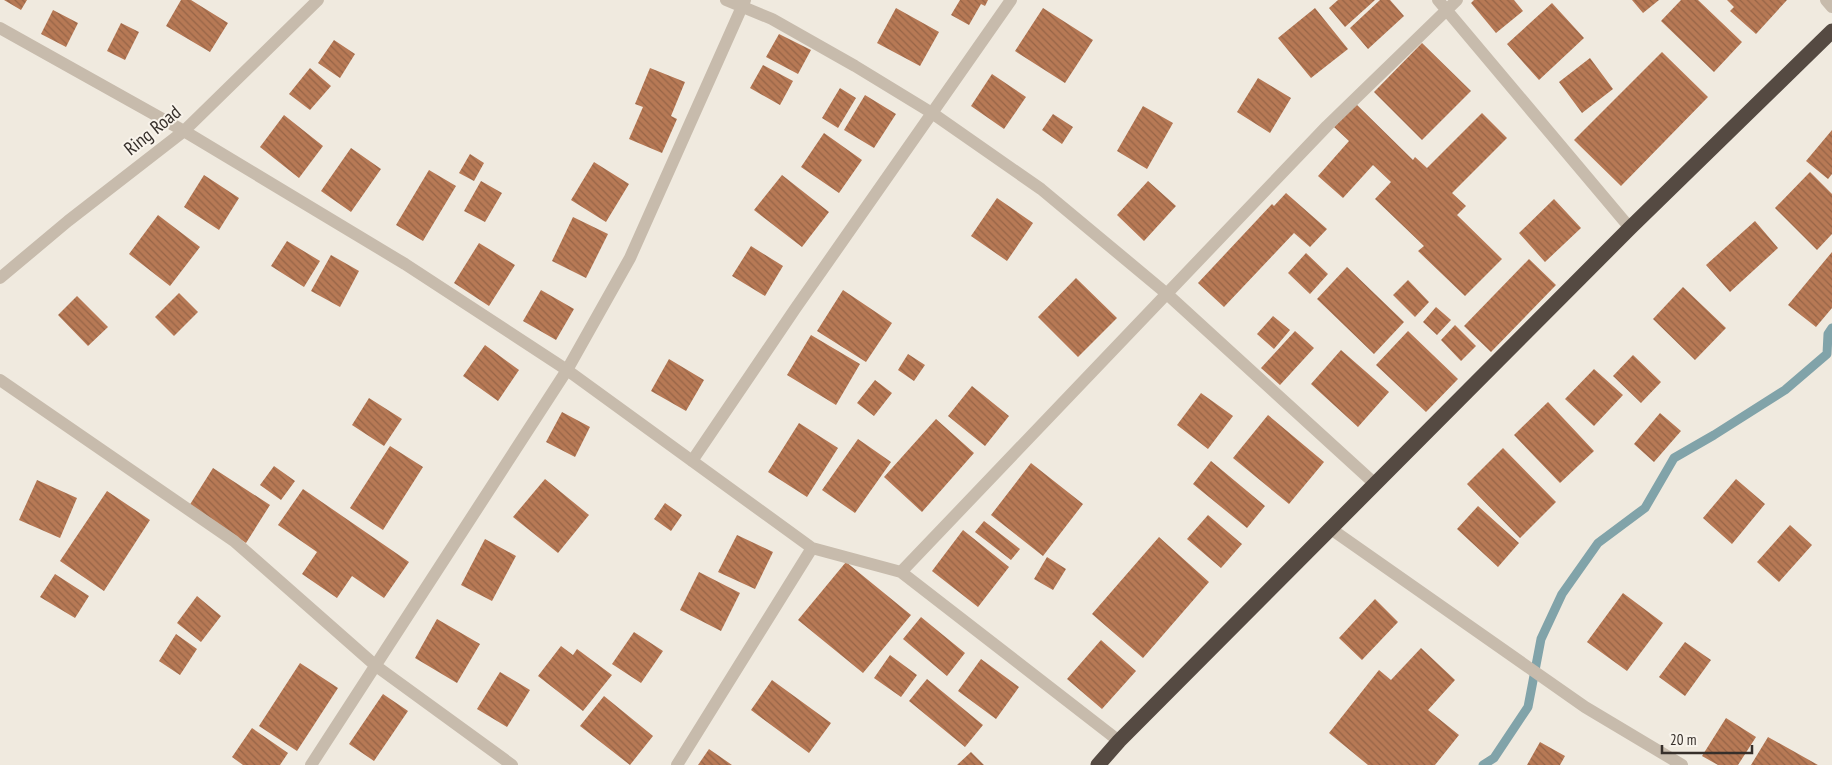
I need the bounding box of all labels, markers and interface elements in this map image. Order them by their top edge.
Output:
street label: Ring Road [119,100,185,160]
scale bar [1662,722,1752,754]
text: 20 m [1670,730,1696,749]

